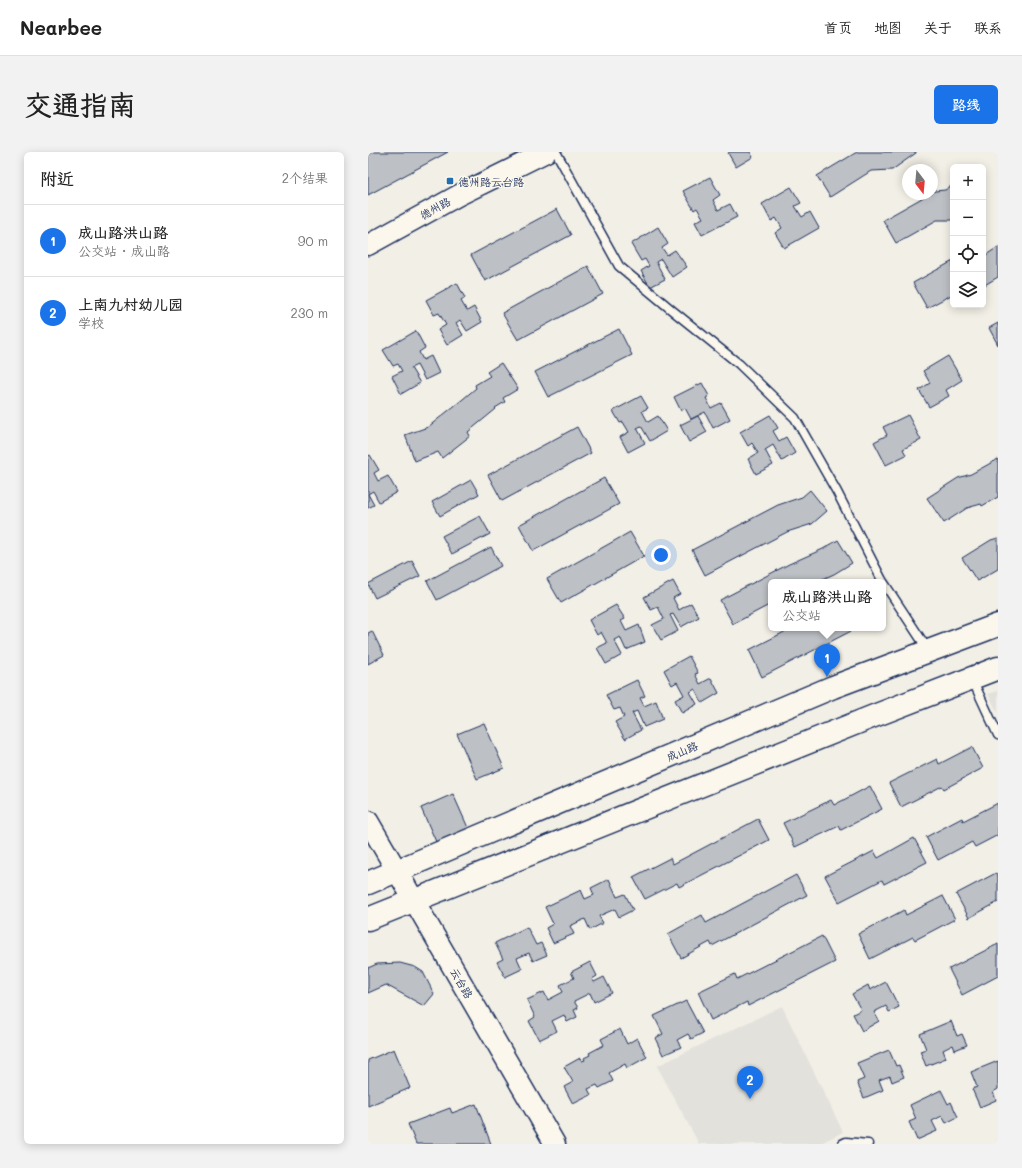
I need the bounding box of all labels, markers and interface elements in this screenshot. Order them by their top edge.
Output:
text: Nearbee [20,15,102,40]
text: 首页 [824,18,852,37]
text: 地图 [874,18,902,37]
text: 关于 [924,18,952,37]
text: 联系 [974,18,1002,37]
button: 路线 [934,85,998,124]
text: 交通指南 [24,86,136,122]
north arrow [902,164,938,200]
map controls [950,164,986,308]
button: + [950,164,986,200]
text: 附近 [40,167,74,189]
text: 2个结果 [282,169,328,186]
place label: 德州路云台路 [458,174,524,189]
marker: 德州路云台路 [445,176,455,186]
street label: 德州路 [417,193,453,223]
button: − [950,200,986,236]
text: 成山路洪山路 [78,222,168,242]
text: 1 [50,232,56,249]
text: 90 m [298,232,328,249]
button: locate [950,236,986,272]
text: 公交站 · 成山路 [78,242,170,259]
button: layers [950,272,986,308]
text: 上南九村幼儿园 [78,294,183,314]
text: 2 [49,304,57,321]
text: 230 m [291,304,328,321]
text: 学校 [78,314,104,331]
your location [651,545,671,565]
popup [768,579,886,631]
text: 成山路洪山路 [782,586,872,606]
text: 公交站 [782,606,821,623]
pin: 1 [814,644,840,677]
street label: 成山路 [664,738,700,764]
street label: 云台路 [447,965,477,1001]
pin: 2 [737,1066,763,1099]

